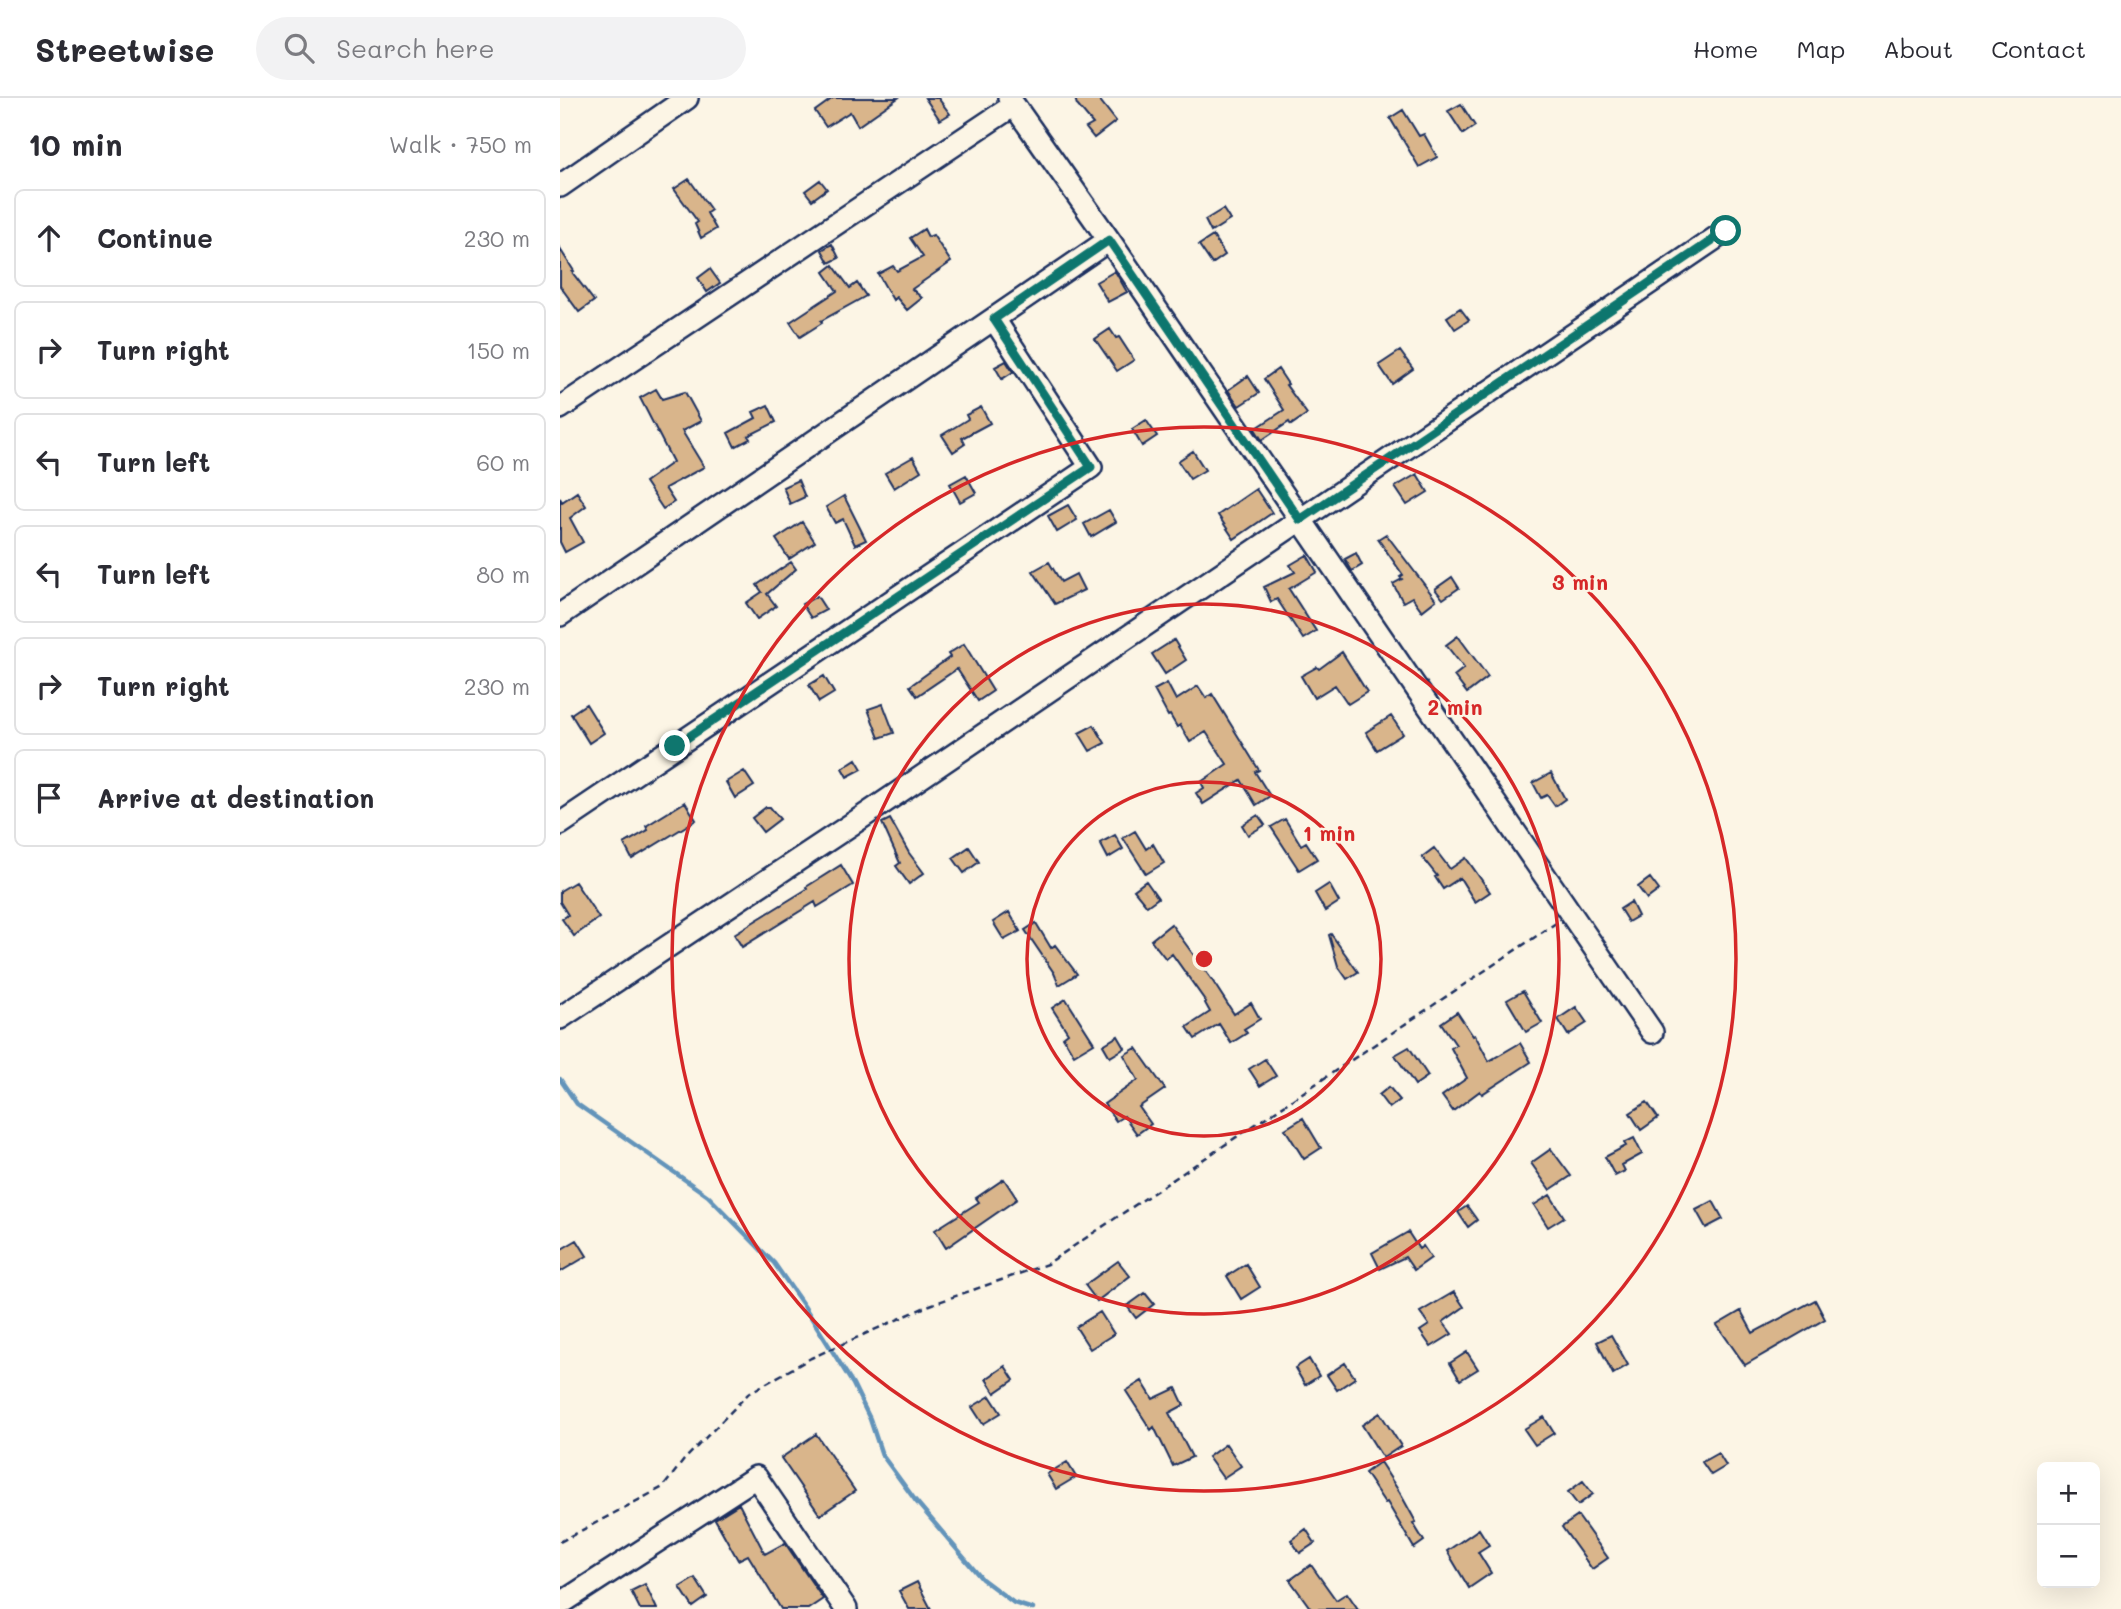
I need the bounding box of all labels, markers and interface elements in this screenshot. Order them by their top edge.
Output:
search box [256,17,746,80]
text: Streetwise [35,27,214,70]
icon: search [280,29,318,67]
text: Search here [336,31,495,65]
text: Home [1693,33,1758,64]
text: Map [1796,33,1845,64]
text: About [1883,33,1953,64]
text: Contact [1991,33,2086,64]
text: 10 min [28,124,123,164]
text: Walk · 750 m [389,129,532,159]
route start [1710,215,1741,246]
icon: ahead [30,219,68,257]
text: Continue [97,221,213,255]
text: 230 m [464,223,530,253]
icon: right [30,331,68,369]
text: Turn right [97,333,230,367]
text: 150 m [466,335,530,365]
icon: left [30,443,68,481]
text: Turn left [97,445,210,479]
text: 60 m [476,447,530,477]
icon: left [30,555,68,593]
text: Turn left [97,557,210,591]
text: 80 m [476,559,530,589]
text: 3 min [1552,568,1608,595]
icon: right [30,667,68,705]
text: Turn right [97,669,230,703]
text: 230 m [464,671,530,701]
text: 2 min [1427,693,1483,720]
route end [659,730,690,761]
icon: arrive [30,779,68,817]
text: Arrive at destination [97,781,374,815]
text: 1 min [1303,819,1355,846]
centre of rings [1192,947,1216,971]
map controls [2037,1462,2100,1588]
button: + [2037,1462,2100,1525]
button: − [2037,1525,2100,1588]

